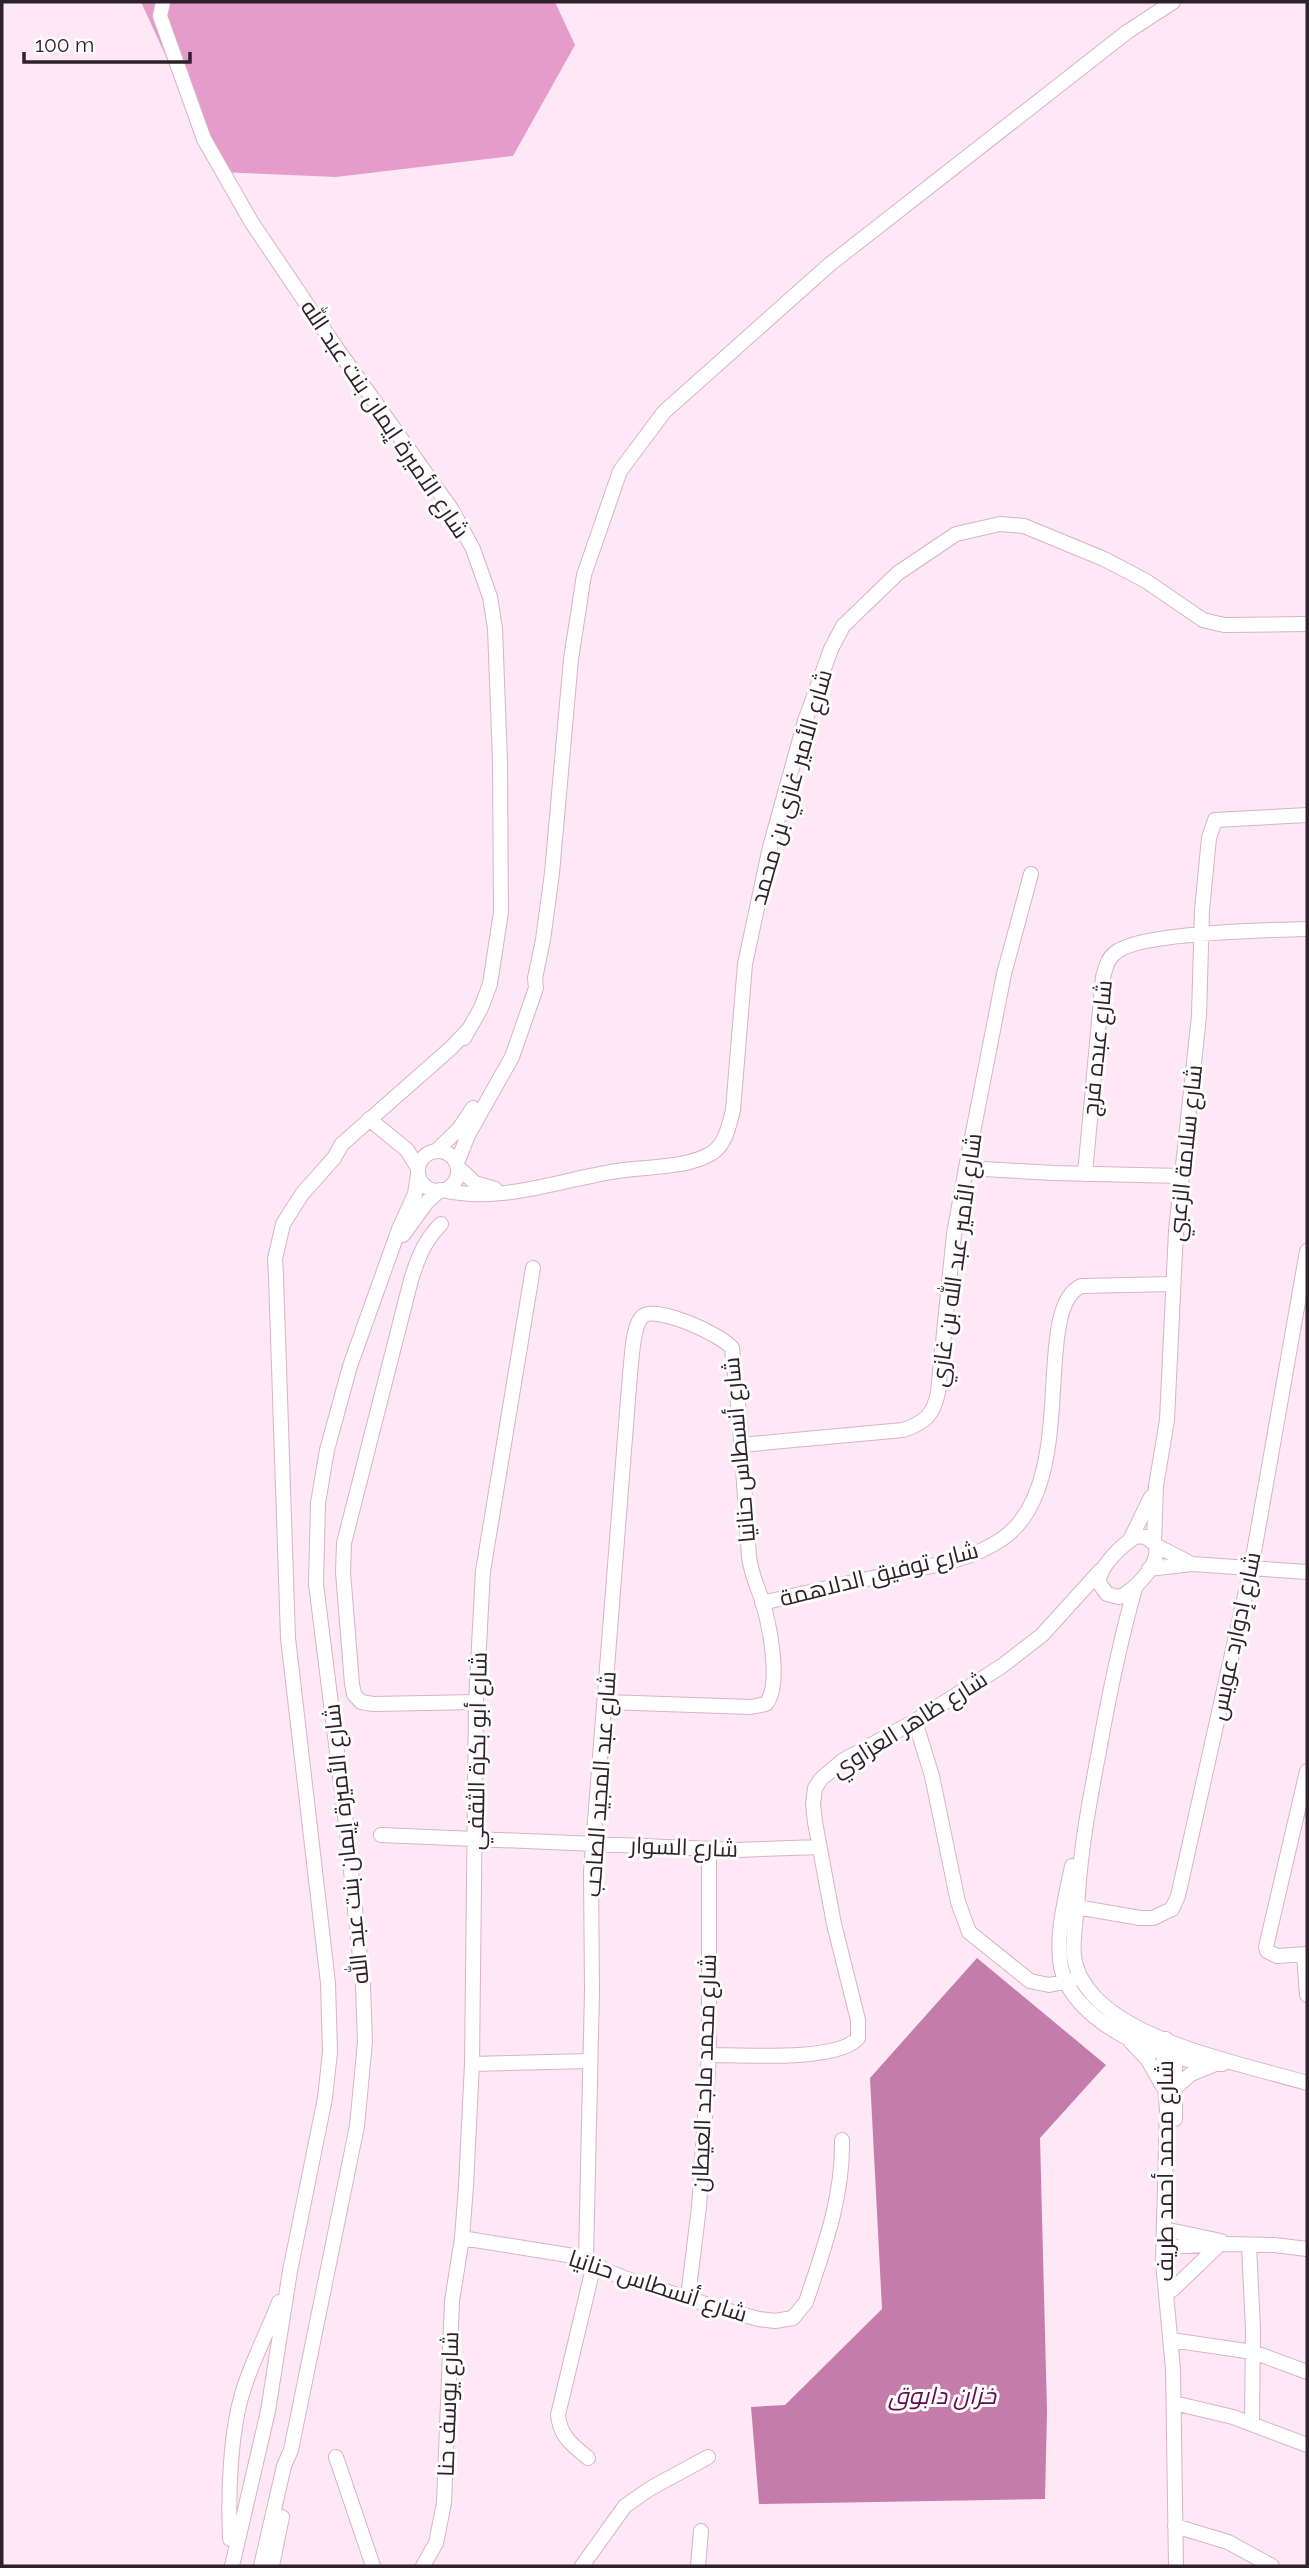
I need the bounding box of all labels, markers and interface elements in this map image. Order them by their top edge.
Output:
scale bar [24,21,191,65]
text: 100 m [35,32,94,57]
street label: شارع الأميرة إيمان بنت عبد الله [293,294,476,545]
street label: شارع الأمير غازي بن محمد [744,666,842,909]
street label: شارع عبده فرج [1076,979,1120,1118]
street label: شارع سلامة الزعبي [1162,1063,1212,1243]
street label: شارع الأمير عبد الله بن غازي [923,1131,992,1389]
street label: شارع أنسطاس حنانيا [716,1356,763,1544]
street label: شارع توفيق الدلاهمة [777,1536,982,1614]
street label: شارع إدوارد عويس [1204,1549,1268,1723]
street label: شارع أبو بكرة الثقفي [460,1652,497,1850]
street label: شارع ظاهر العزاوي [826,1665,994,1787]
street label: شارع عبد المجيد الصاحب [578,1670,624,1898]
street label: شارع الأميرة إيمان بنت عبد الله [316,1702,377,1986]
street label: شارع السوار [627,1831,739,1865]
street label: شارع محمد ماجد العيطان [686,1953,724,2193]
street label: شارع محمد أحمد طريف [1150,2060,1181,2282]
street label: شارع أنسطاس حنانيا [564,2243,751,2330]
street label: شارع يوسف حنا [431,2331,467,2477]
water label: خزان دابوق [888,2381,998,2411]

